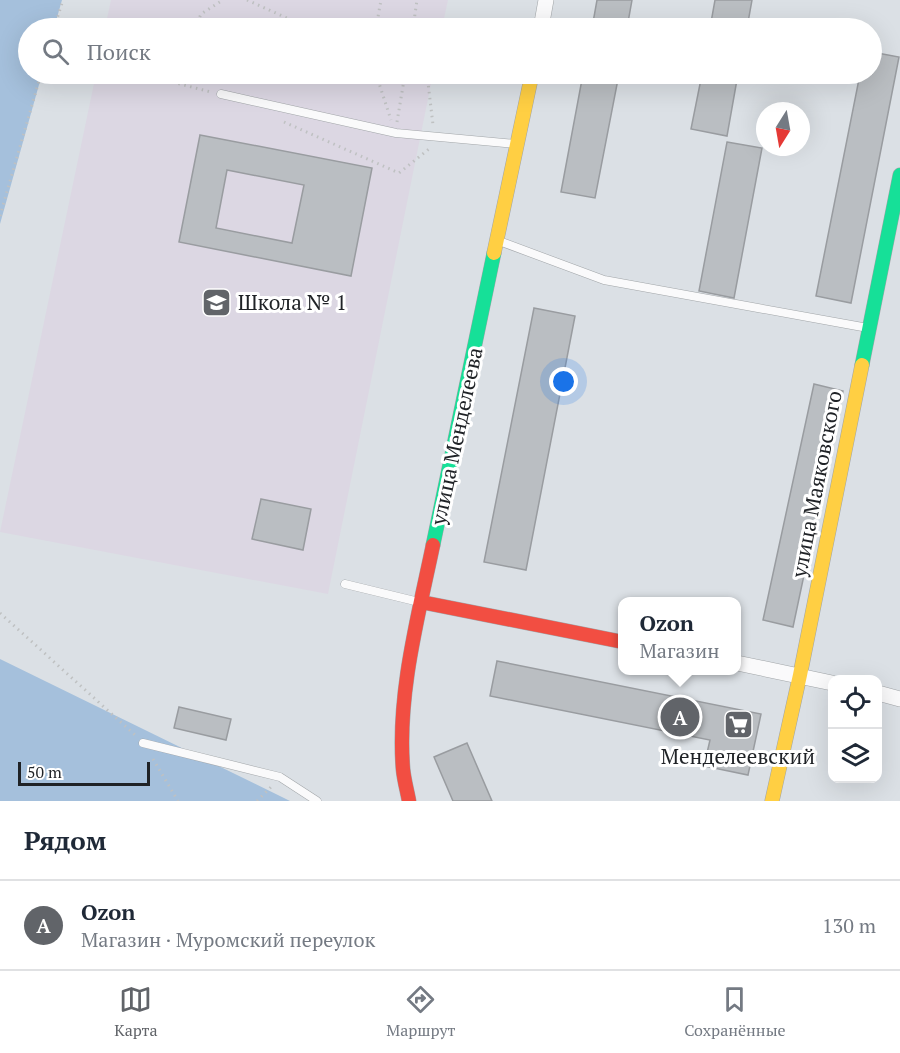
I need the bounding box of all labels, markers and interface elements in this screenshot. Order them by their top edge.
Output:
search box [18,18,882,84]
icon: search [39,35,72,68]
text: Поиск [87,37,151,66]
north arrow [756,102,810,156]
school or university icon: Школа № 1 [201,286,233,318]
place label: Школа № 1 [238,288,347,316]
street label: улица Менделеева [423,344,489,528]
your location [549,367,578,396]
street label: улица Маяковского [784,388,848,581]
popup [618,597,741,675]
text: Ozon [639,608,694,637]
text: Магазин [639,637,720,664]
map controls [828,675,882,783]
button: locate [828,675,882,729]
pin: A [660,694,700,740]
supermarket icon: Менделеевский [722,709,754,741]
button: layers [828,729,882,783]
place label: Менделеевский [661,742,815,770]
scale bar [18,759,150,786]
text: 50 m [27,761,62,783]
text: Рядом [24,823,107,857]
text: Ozon [81,897,135,926]
text: A [36,912,51,939]
text: 130 m [822,912,876,939]
text: Магазин · Муромский переулок [81,926,375,953]
tab: Карта [114,983,158,1041]
tab: Маршрут [386,983,456,1041]
tab: Сохранённые [684,983,786,1041]

